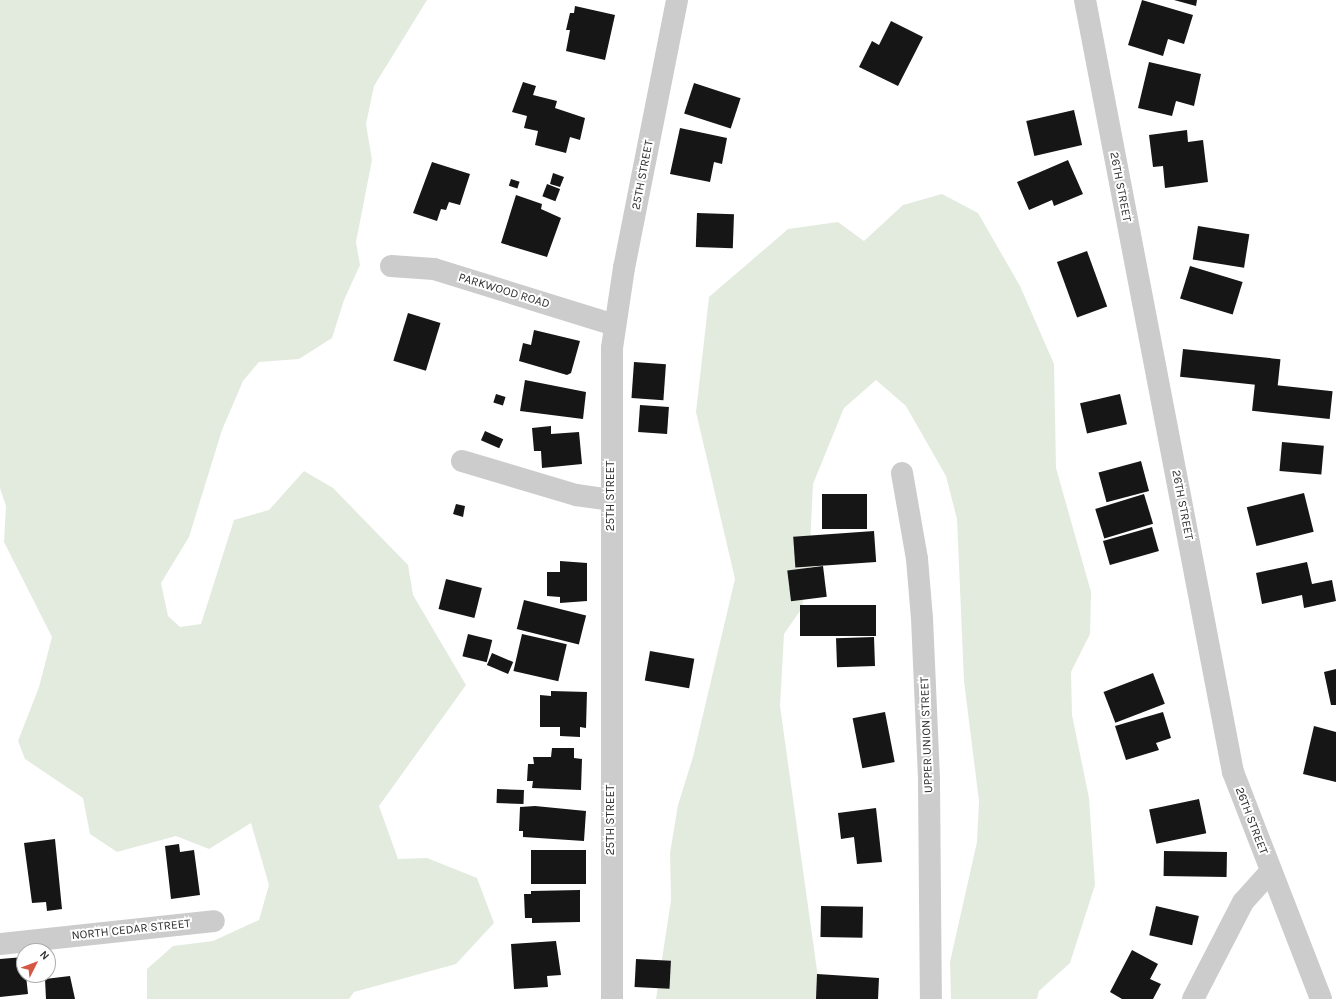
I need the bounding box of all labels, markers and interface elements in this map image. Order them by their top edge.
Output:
street label: 25TH STREET [629,139,657,211]
street label: 26TH STREET [1106,151,1134,223]
street label: PARKWOOD ROAD [457,270,551,312]
street label: 25TH STREET [604,461,618,531]
street label: 26TH STREET [1168,469,1196,541]
street label: UPPER UNION STREET [918,677,936,793]
street label: 25TH STREET [604,785,618,855]
street label: 26TH STREET [1232,785,1270,857]
street label: NORTH CEDAR STREET [71,917,191,943]
north arrow [16,943,56,983]
text: N [37,948,52,963]

